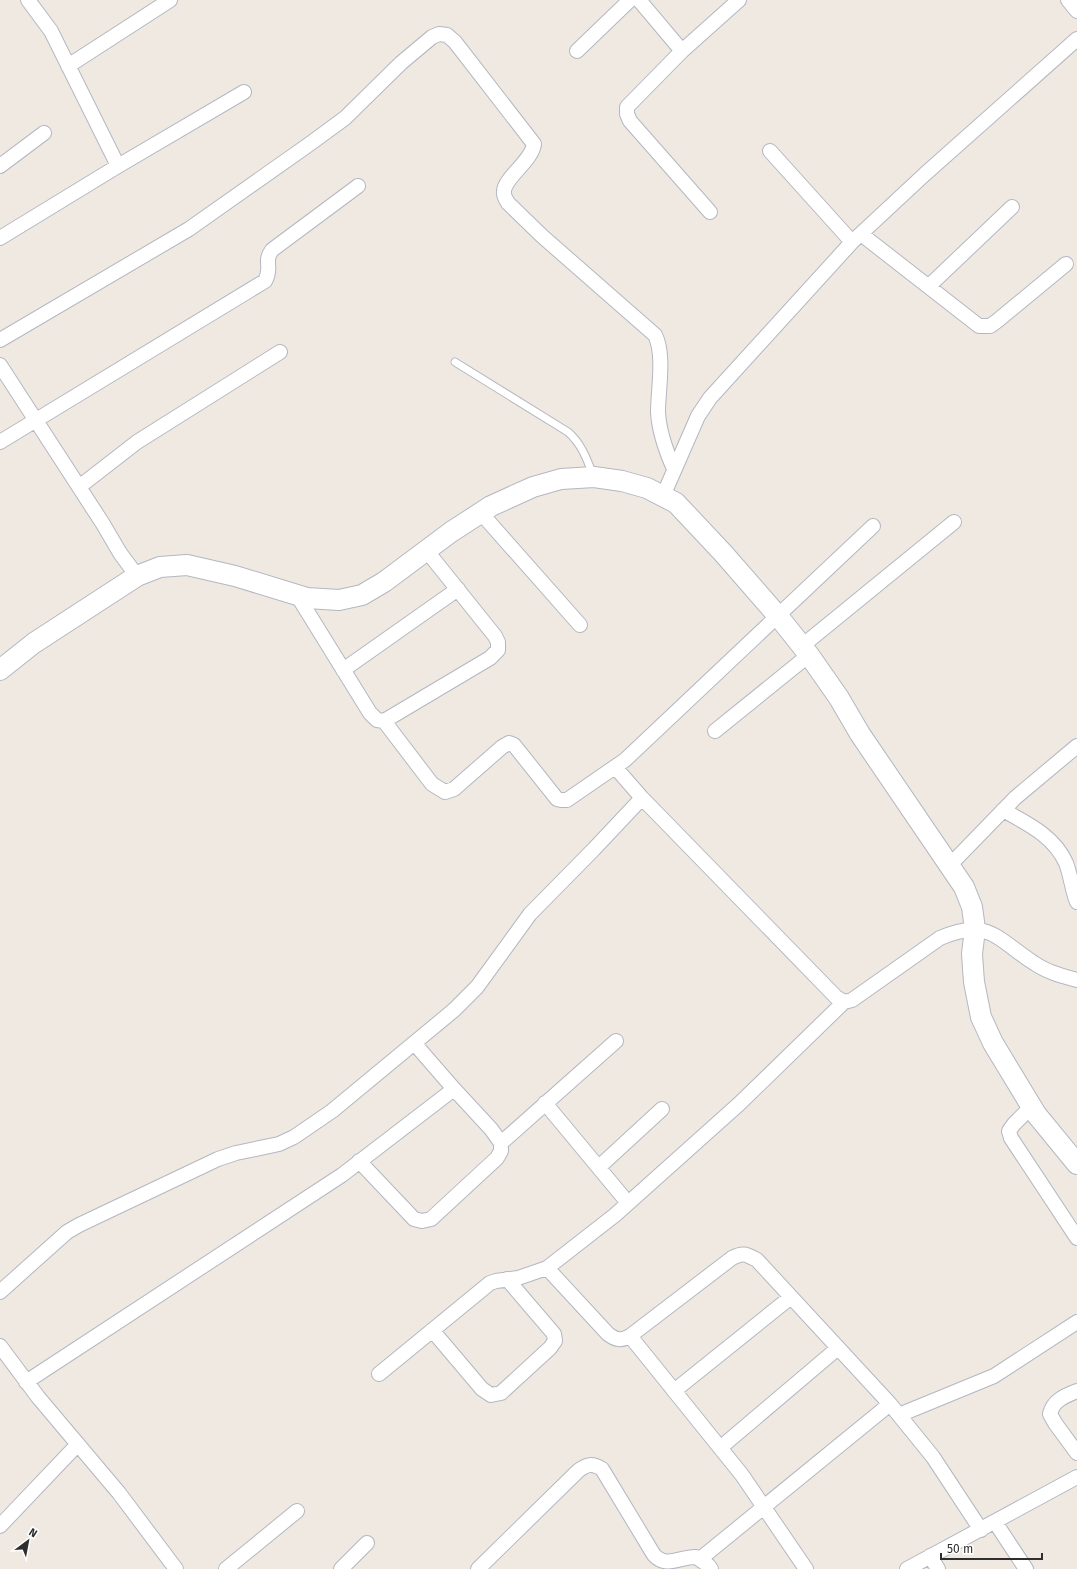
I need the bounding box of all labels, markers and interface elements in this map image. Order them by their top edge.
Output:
north arrow [8,1521,48,1561]
text: N [26,1525,40,1540]
scale bar [941,1535,1042,1561]
text: 50 m [947,1542,973,1556]

